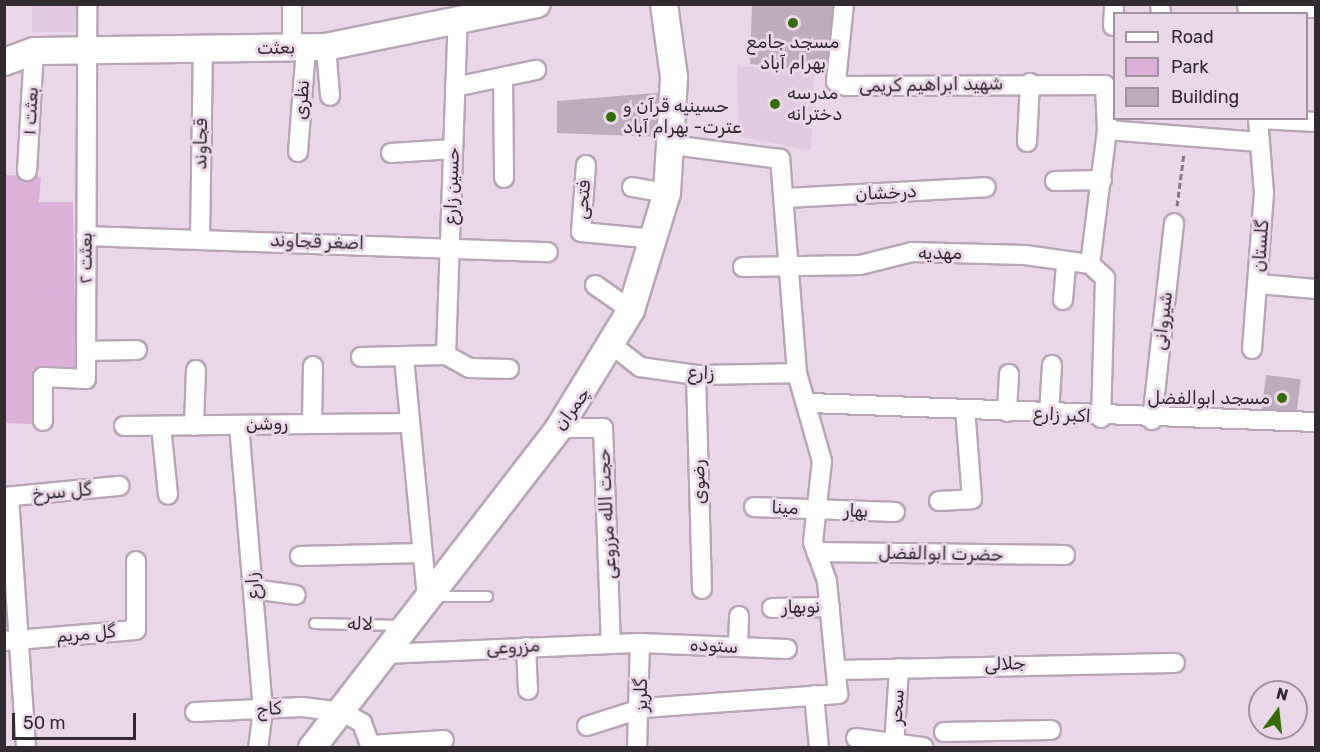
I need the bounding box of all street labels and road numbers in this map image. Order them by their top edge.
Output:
street label: بعثت [257,37,295,59]
street label: شهید ابراهیم کریمی [859,73,1003,97]
street label: نظری [290,79,314,121]
street label: بعثت ۱ [19,86,43,136]
street label: قجاوند [190,118,212,170]
street label: حسین زارع [440,147,464,225]
street label: فتحی [571,180,595,220]
street label: درخشان [855,181,917,205]
street label: گلستان [1248,219,1274,273]
street label: اصغر قجاوند [270,230,364,254]
street label: بعثت ۲ [75,232,97,284]
street label: مهدیه [918,242,962,264]
street label: شیروانی [1149,290,1177,352]
street label: زارع [687,362,715,384]
street label: چمران [549,383,595,435]
street label: اکبر زارع [1033,403,1091,427]
street label: روشن [246,413,288,435]
street label: حجت الله مزروعی [593,448,621,580]
street label: رضوی [687,459,711,505]
street label: گل سرخ [31,479,93,505]
street label: مینا [771,497,799,519]
street label: بهار [843,500,869,522]
street label: حضرت ابوالفضل [878,542,1004,566]
street label: زارع [241,572,265,600]
street label: نوبهار [782,596,820,618]
street label: لاله [347,613,373,635]
street label: گل مریم [55,621,117,647]
street label: ستوده [689,634,739,658]
street label: مزروعی [486,635,540,659]
street label: جلالی [984,652,1026,676]
street label: گلریز [630,678,652,712]
street label: سحر [885,689,909,725]
street label: کاج [256,698,282,720]

